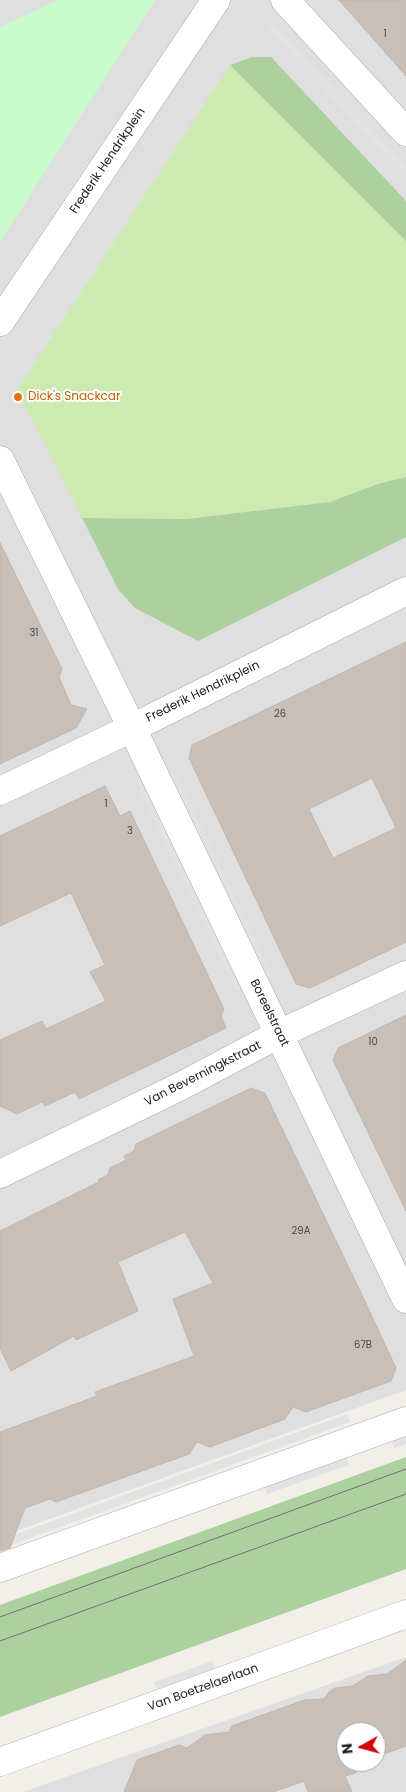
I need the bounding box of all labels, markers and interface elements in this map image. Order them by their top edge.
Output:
house number: 1 [383,28,387,40]
street label: Frederik Hendrikplein [67,105,149,217]
place label: Dick's Snackcar [28,390,120,404]
marker: Dick's Snackcar [12,391,24,403]
house number: 31 [29,627,39,639]
street label: Frederik Hendrikplein [144,658,262,726]
house number: 26 [274,708,286,720]
house number: 1 [104,798,108,810]
house number: 3 [127,825,133,837]
street label: Boreelstraat [247,977,291,1049]
house number: 10 [368,1036,378,1048]
street label: Van Beverningkstraat [142,1038,264,1110]
house number: 29A [292,1225,310,1237]
house number: 67B [354,1339,372,1351]
street label: Van Boetzelaerlaan [146,1661,260,1715]
north arrow [336,1722,386,1772]
text: N [337,1742,358,1755]

